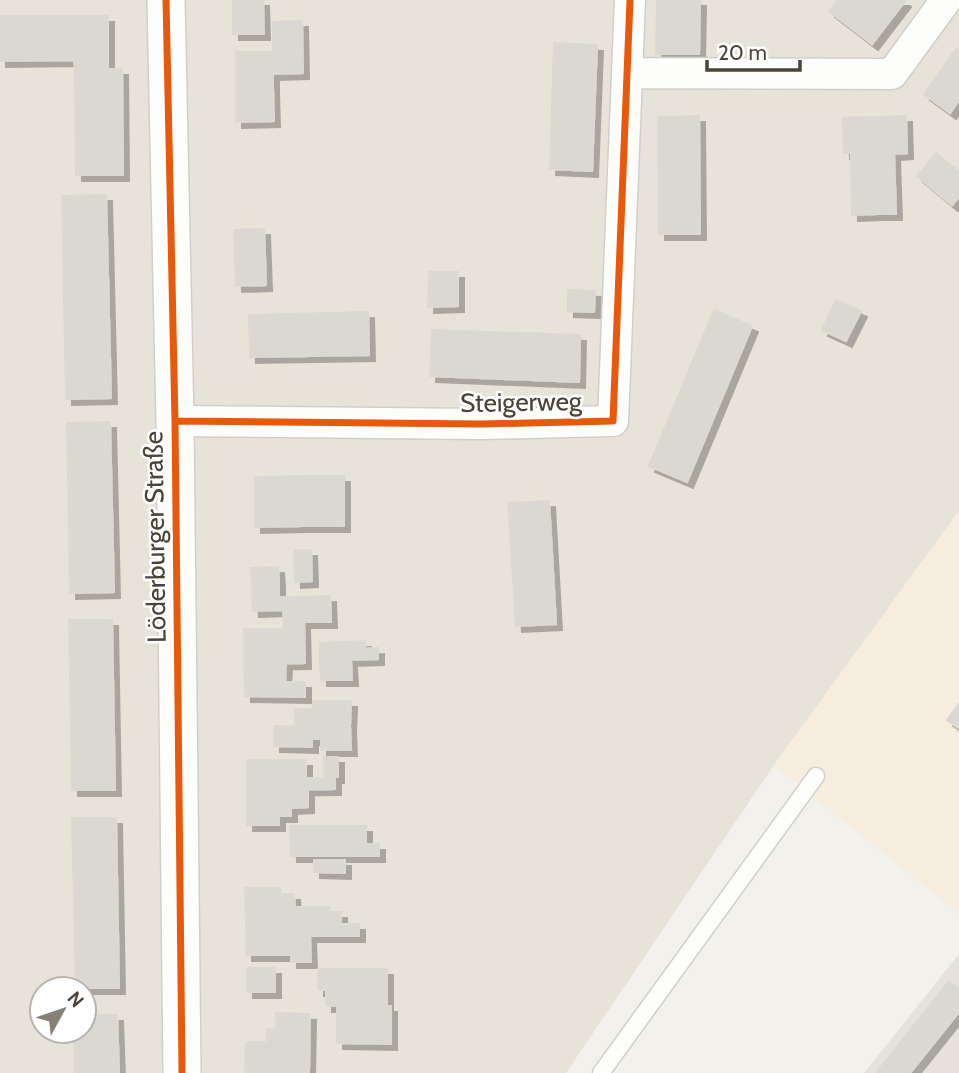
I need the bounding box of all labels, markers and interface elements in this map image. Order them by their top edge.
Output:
scale bar [707,28,800,72]
text: 20 m [718,40,767,65]
street label: Steigerweg [460,385,583,419]
street label: Löderburger Straße [137,431,173,643]
north arrow [28,975,98,1045]
text: N [63,987,89,1012]

